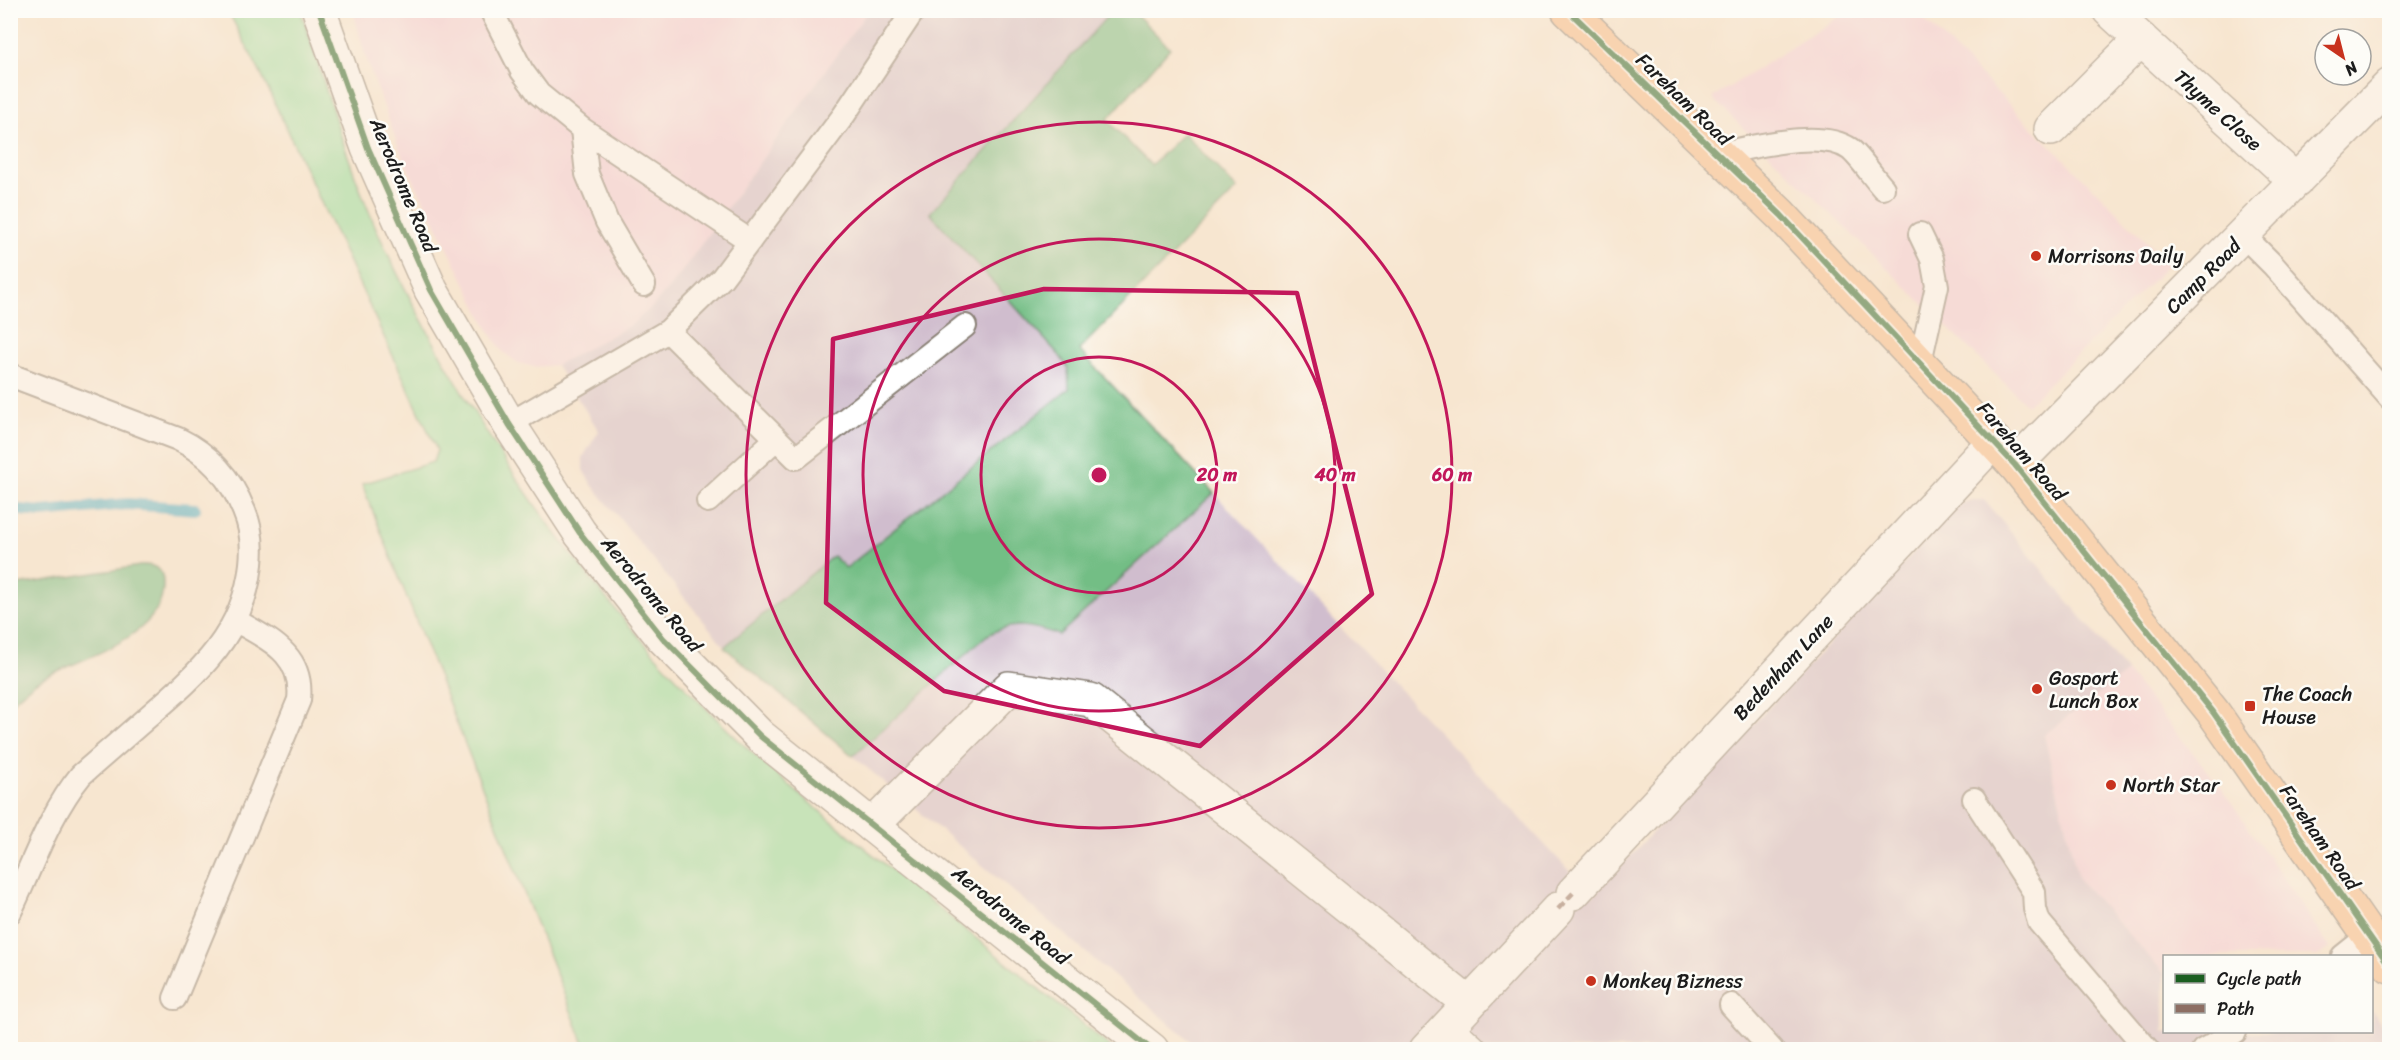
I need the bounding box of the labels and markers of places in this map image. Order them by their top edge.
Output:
place label: Morrisons Daily [2048,239,2184,274]
marker: Morrisons Daily [2029,249,2043,263]
centre of rings [1089,465,1109,485]
place label: Gosport Lunch Box [2049,661,2139,719]
place label: The Coach House [2262,677,2352,735]
marker: Gosport Lunch Box [2030,682,2044,696]
marker: The Coach House [2243,699,2257,713]
place label: North Star [2123,768,2221,803]
marker: North Star [2104,778,2118,792]
place label: Monkey Bizness [1603,964,1743,999]
marker: Monkey Bizness [1584,974,1598,988]

